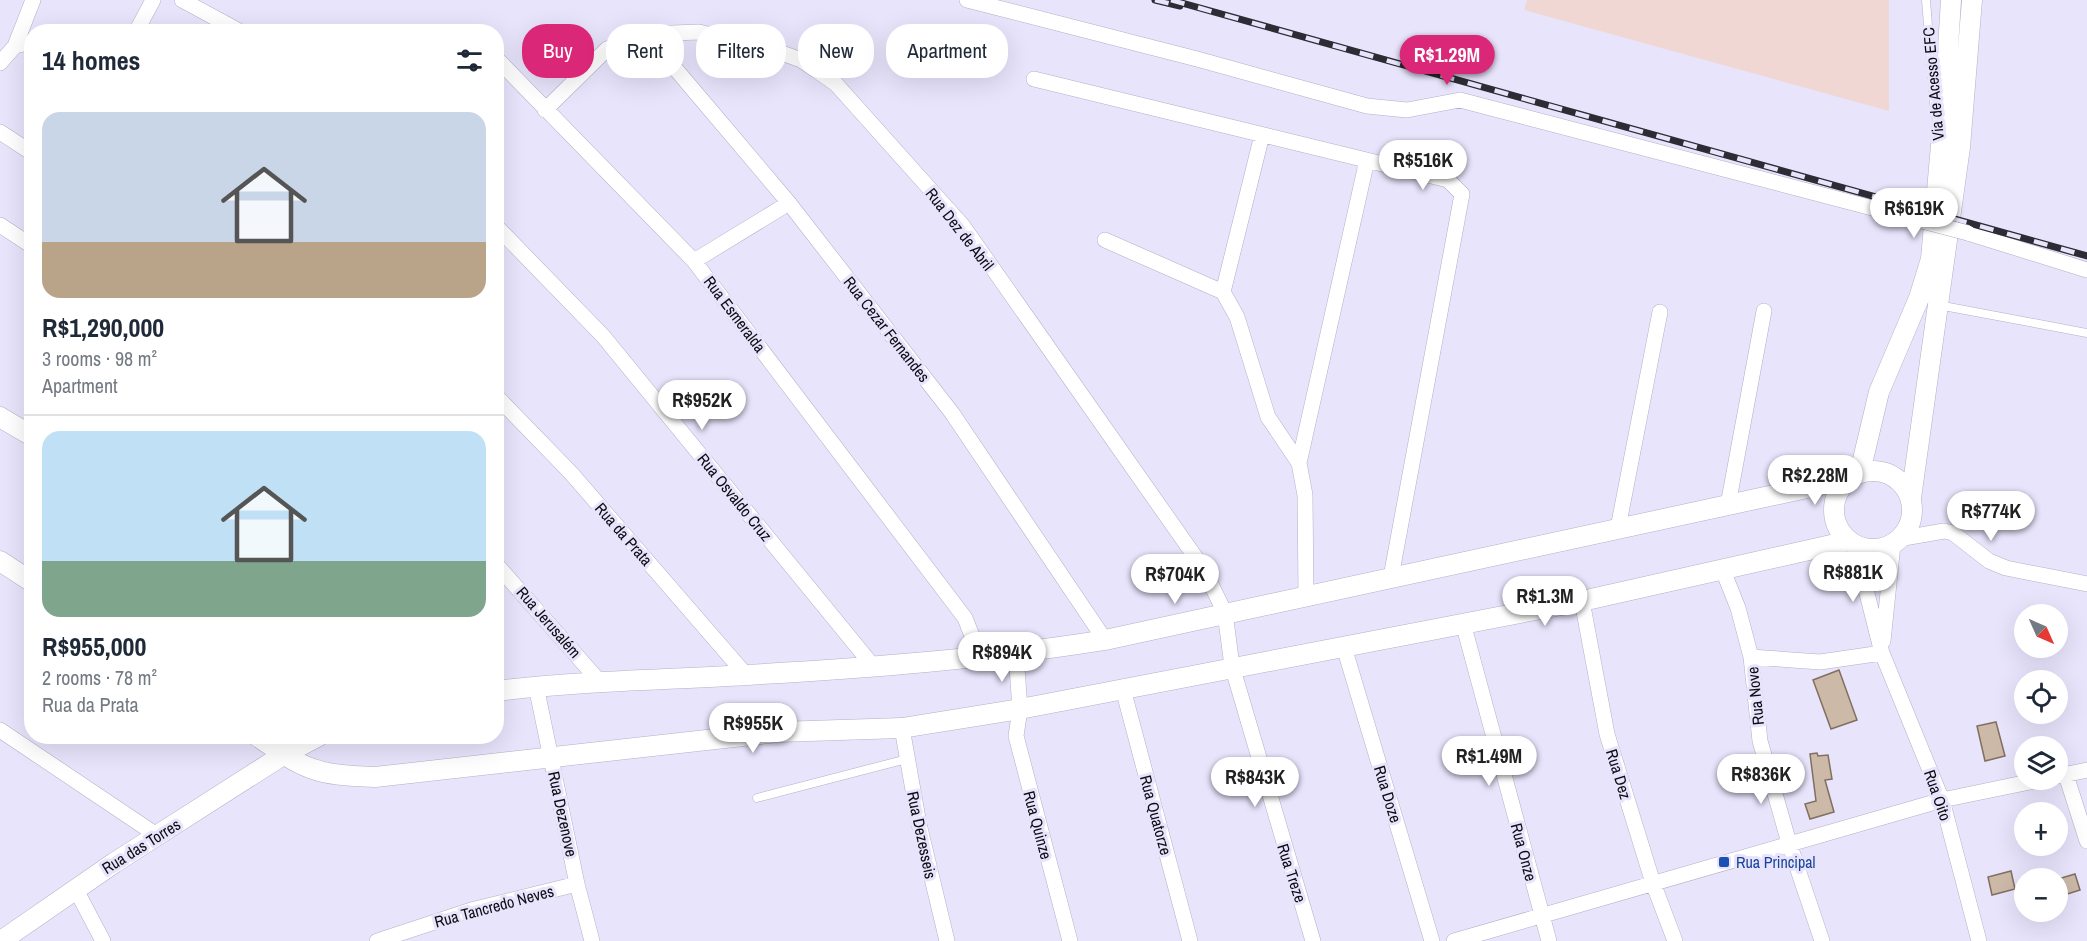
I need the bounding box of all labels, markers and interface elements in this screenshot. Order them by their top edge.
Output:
chip: Buy [522,24,594,78]
chip: Rent [606,24,684,78]
chip: Filters [696,24,786,78]
chip: New [798,24,874,78]
chip: Apartment [886,24,1008,78]
street label: Via de Acesso EFC [1917,26,1949,142]
pin: R$1.29M [1392,35,1502,86]
text: R$1.29M [1414,41,1480,68]
text: 14 homes [42,43,140,78]
icon: filters [453,44,486,77]
pin: R$516K [1374,140,1472,191]
text: R$516K [1393,146,1453,173]
icon: home [210,151,318,259]
street label: Rua Dez de Abril [921,183,999,275]
pin: R$619K [1865,188,1963,239]
text: R$619K [1884,194,1944,221]
street label: Rua Esmeralda [699,271,771,357]
street label: Rua Cezar Fernandes [839,272,935,386]
text: R$1,290,000 [42,310,164,345]
text: 3 rooms · 98 m² [42,345,157,372]
text: Apartment [42,372,118,399]
pin: R$952K [653,380,751,431]
text: R$952K [672,386,732,413]
street label: Rua Osvaldo Cruz [693,448,778,546]
pin: R$2.28M [1760,455,1870,506]
text: R$2.28M [1782,461,1848,488]
icon: home [210,470,318,578]
pin: R$774K [1942,491,2040,542]
text: R$774K [1961,497,2021,524]
street label: Rua da Prata [590,498,658,571]
pin: R$881K [1804,552,1902,603]
pin: R$704K [1126,554,1224,605]
text: R$881K [1823,558,1883,585]
text: R$704K [1145,560,1205,587]
pin: R$1.3M [1496,576,1594,627]
street label: Rua Jerusalém [512,581,586,663]
text: R$1.3M [1516,582,1574,609]
north arrow [2014,604,2068,658]
map controls [2014,604,2068,922]
text: R$955,000 [42,629,146,664]
pin: R$894K [953,632,1051,683]
text: R$894K [972,638,1032,665]
text: 2 rooms · 78 m² [42,664,157,691]
street label: Rua Nove [1741,666,1769,726]
button: locate [2014,670,2068,724]
text: Rua da Prata [42,691,139,718]
pin: R$955K [704,703,802,754]
text: R$955K [723,709,783,736]
pin: R$1.49M [1434,736,1544,787]
button: layers [2014,736,2068,790]
text: R$1.49M [1456,742,1522,769]
street label: Rua Dez [1601,746,1637,802]
pin: R$836K [1712,754,1810,805]
pin: R$843K [1206,757,1304,808]
text: R$836K [1731,760,1791,787]
text: R$843K [1225,763,1285,790]
street label: Rua Doze [1369,763,1407,825]
street label: Rua Oito [1919,767,1957,823]
street label: Rua Dezenove [543,769,583,859]
street label: Rua Quatorze [1135,773,1177,857]
street label: Rua Quinze [1018,788,1058,862]
street label: Rua Dezesseis [902,789,942,881]
button: + [2014,802,2068,856]
street label: Rua das Torres [98,813,184,879]
street label: Rua Onze [1506,821,1542,883]
street label: Rua Treze [1272,841,1312,905]
place label: Rua Principal [1736,851,1816,873]
marker: Rua Principal [1717,855,1731,869]
button: − [2014,868,2068,922]
street label: Rua Tancredo Neves [432,880,556,932]

